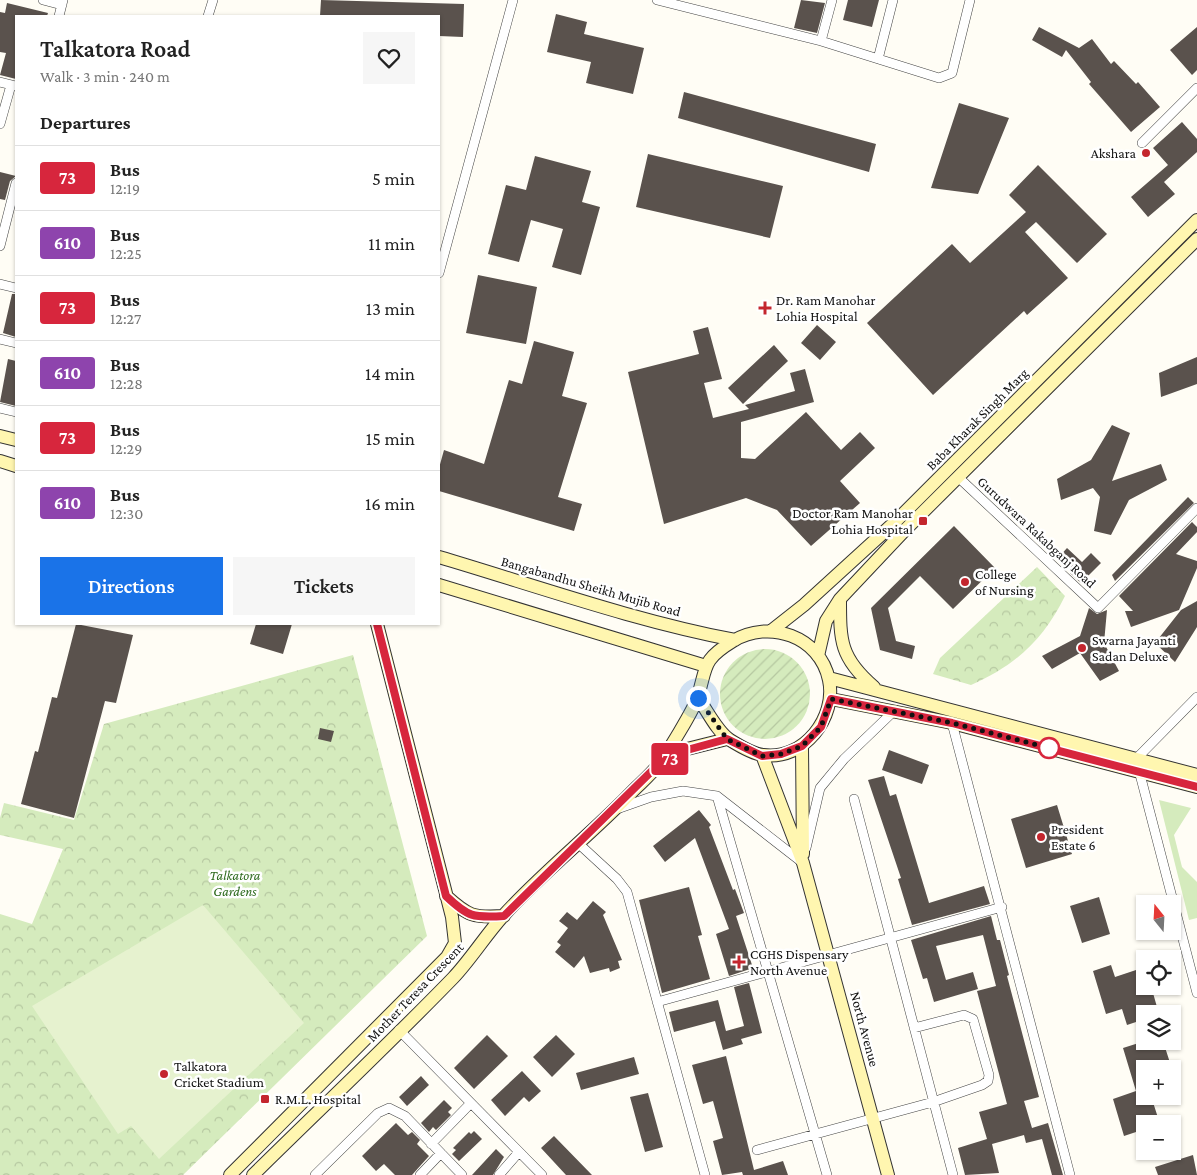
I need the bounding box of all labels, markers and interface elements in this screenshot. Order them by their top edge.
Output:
button: heart [363,32,415,84]
text: Talkatora Road [40,35,191,62]
text: Walk · 3 min · 240 m [40,68,170,85]
text: Departures [40,112,131,133]
place label: Akshara [1091,145,1137,161]
marker: Akshara [1140,147,1152,159]
text: Bus [110,159,140,180]
text: 73 [59,168,76,188]
text: 5 min [372,168,415,189]
text: 12:19 [110,180,140,197]
text: Bus [110,224,140,245]
text: 610 [54,233,81,253]
text: 11 min [368,233,415,254]
text: 12:25 [110,245,142,262]
text: Bus [110,289,140,310]
place label: Dr. Ram Manohar Lohia Hospital [776,292,875,324]
text: 73 [59,298,76,318]
text: 13 min [366,298,415,319]
marker: Dr. Ram Manohar Lohia Hospital [758,301,772,315]
text: 12:27 [110,310,141,327]
text: Bus [110,354,140,375]
text: 610 [54,363,81,383]
text: 14 min [365,363,415,384]
street label: Baba Kharak Singh Marg [923,365,1031,473]
text: 12:28 [110,375,143,392]
text: Bus [110,419,140,440]
text: 73 [59,428,76,448]
text: 15 min [366,428,415,449]
text: 12:29 [110,440,142,457]
street label: Gurudwara Rakabganj Road [974,473,1100,592]
text: Bus [110,484,140,505]
text: 610 [54,493,81,513]
text: 16 min [365,493,415,514]
text: 12:30 [110,505,143,522]
place label: Doctor Ram Manohar Lohia Hospital [792,505,913,537]
marker: Doctor Ram Manohar Lohia Hospital [917,515,929,527]
street label: Bangabandhu Sheikh Mujib Road [499,553,683,620]
button: Directions [40,557,223,615]
button: Tickets [233,557,415,615]
place label: College of Nursing [975,566,1034,598]
marker: College of Nursing [959,576,971,588]
place label: Swarna Jayanti Sadan Deluxe [1092,632,1176,664]
marker: Swarna Jayanti Sadan Deluxe [1076,642,1088,654]
your location [686,686,711,711]
unlabelled marker [1038,737,1060,759]
line badge: 73 [648,743,692,775]
text: 73 [661,749,679,769]
place label: President Estate 6 [1051,821,1104,853]
marker: President Estate 6 [1035,831,1047,843]
park label: Talkatora Gardens [210,867,261,899]
north arrow [1136,895,1181,940]
map controls [1136,895,1181,1160]
street label: Mother Teresa Crescent [363,939,467,1045]
place label: CGHS Dispensary North Avenue [750,946,849,978]
button: locate [1136,950,1181,995]
marker: CGHS Dispensary North Avenue [732,955,746,969]
street label: North Avenue [847,990,883,1068]
button: layers [1136,1005,1181,1050]
place label: Talkatora Cricket Stadium [174,1058,264,1090]
button: + [1136,1060,1181,1105]
marker: Talkatora Cricket Stadium [158,1068,170,1080]
place label: R.M.L. Hospital [275,1091,361,1107]
marker: R.M.L. Hospital [259,1093,271,1105]
button: − [1136,1115,1181,1160]

